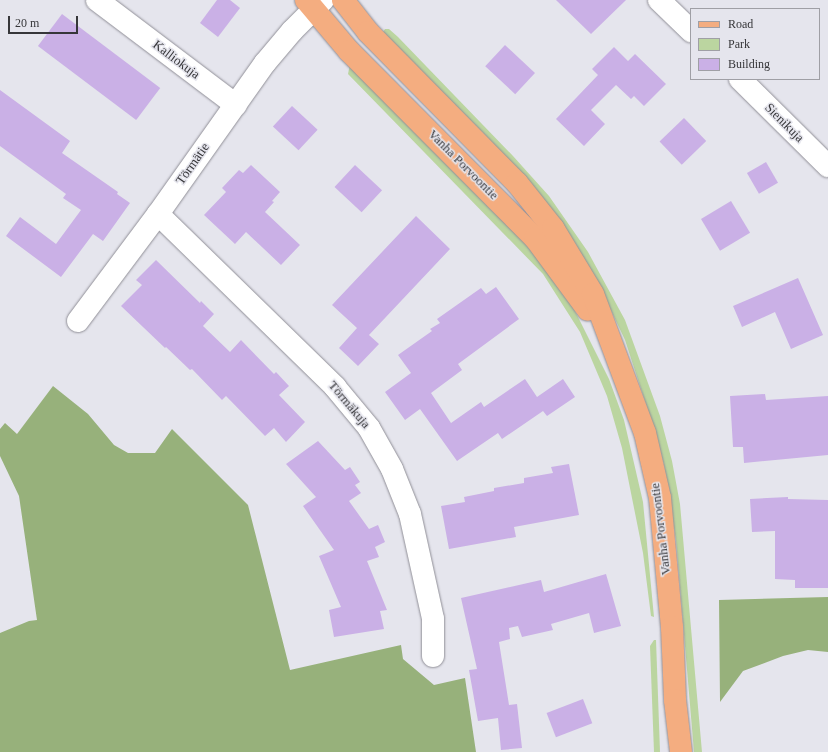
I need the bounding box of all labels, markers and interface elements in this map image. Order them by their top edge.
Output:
scale bar [10,8,80,34]
legend [690,8,820,80]
text: 20 m [15,16,39,30]
text: Road [728,17,753,31]
street label: Kalliokuja [149,37,203,83]
text: Park [728,37,750,51]
text: Building [728,57,770,71]
street label: Sienikuja [761,100,807,146]
street label: Vanha Porvoontie [425,127,501,203]
street label: Törmätie [173,140,213,188]
street label: Törmäkuja [325,378,373,432]
street label: Vanha Porvoontie [648,482,674,576]

